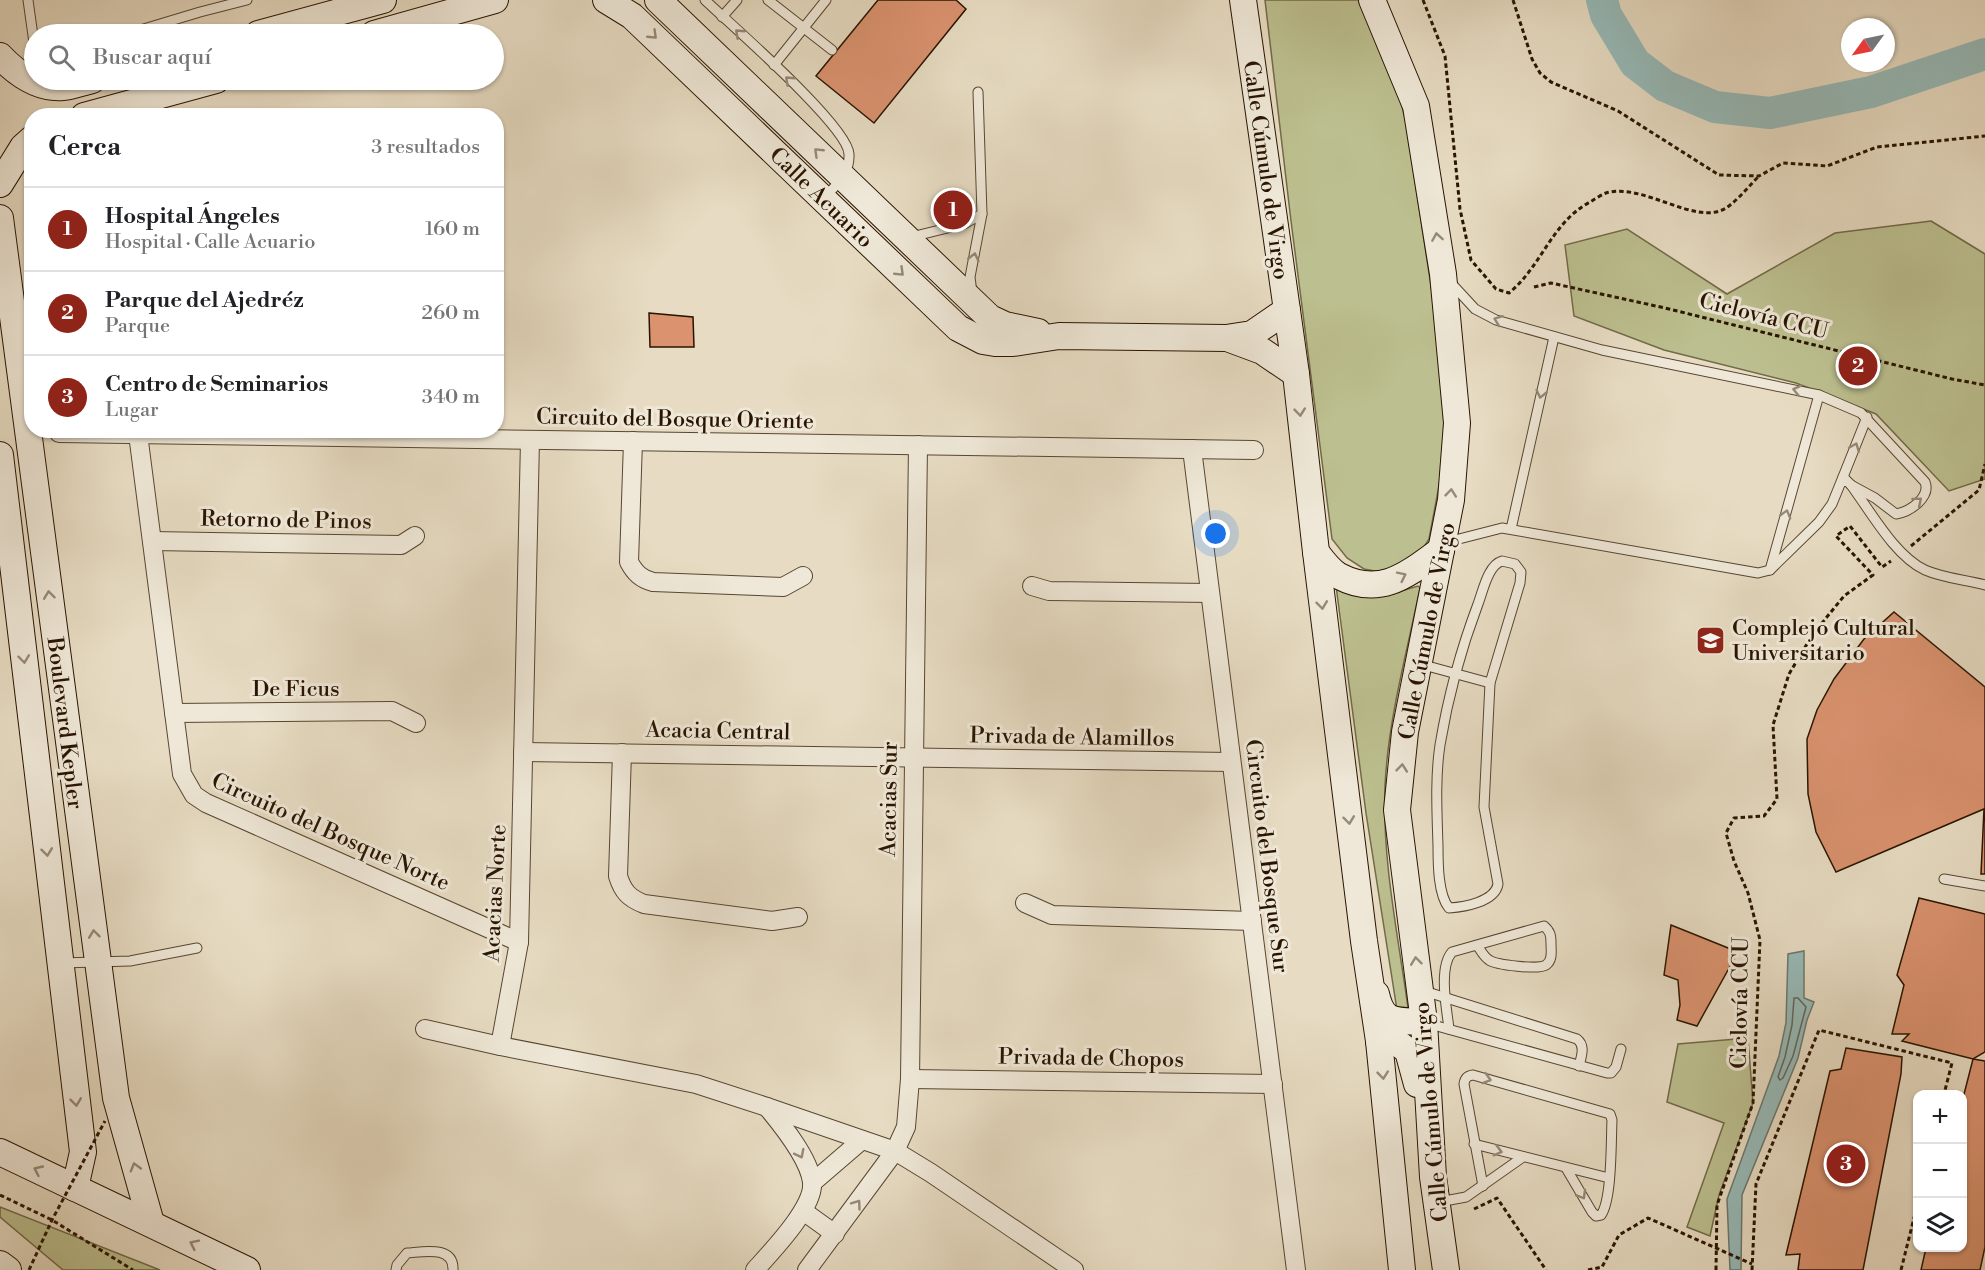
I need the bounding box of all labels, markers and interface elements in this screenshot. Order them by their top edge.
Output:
north arrow [1841,18,1895,72]
search box [24,24,504,90]
one-way arrow [646,28,656,39]
one-way arrow [736,29,747,40]
icon: search [45,41,78,74]
text: Buscar aquí [93,44,211,71]
street label: Calle Cúmulo de Virgo [1237,59,1294,281]
one-way arrow [785,76,796,87]
text: Cerca [48,131,121,163]
text: 3 resultados [371,135,480,160]
street label: Calle Acuario [763,142,878,254]
one-way arrow [814,148,824,159]
pin: 1 [934,188,972,232]
text: Hospital Ángeles [105,203,280,230]
text: 1 [63,217,72,242]
text: 160 m [425,217,480,242]
text: Hospital · Calle Acuario [105,230,316,255]
one-way arrow [1431,232,1444,242]
one-way arrow [967,253,980,263]
one-way arrow [892,264,903,275]
text: Parque del Ajedréz [105,287,304,314]
street label: Ciclovía CCU [1696,287,1832,346]
text: 2 [61,301,74,326]
text: 260 m [422,301,480,326]
text: Parque [105,314,170,339]
one-way arrow [1494,315,1505,327]
pin: 2 [1838,344,1878,388]
text: Centro de Seminarios [105,371,328,398]
text: 3 [61,385,74,410]
text: 340 m [422,385,480,410]
one-way arrow [1792,385,1802,398]
one-way arrow [1536,389,1549,399]
text: Lugar [105,398,159,423]
street label: Circuito del Bosque Oriente [536,404,814,435]
one-way arrow [1293,407,1306,416]
one-way arrow [1848,442,1860,453]
one-way arrow [1445,489,1457,498]
one-way arrow [1911,498,1922,509]
street label: Retorno de Pinos [200,506,372,535]
one-way arrow [1778,509,1791,519]
your location [1201,519,1230,548]
street label: Calle Cúmulo de Virgo [1393,520,1462,742]
one-way arrow [1396,572,1407,584]
one-way arrow [44,590,56,600]
one-way arrow [1316,601,1328,610]
place label: Complejo Cultural Universitario [1732,615,1915,667]
school or university icon: Complejo Cultural Universitario [1695,624,1727,656]
street label: Boulevard Kepler [40,635,88,811]
one-way arrow [17,654,30,663]
street label: De Ficus [252,676,340,703]
street label: Acacia Central [644,717,791,746]
street label: Privada de Alamillos [969,722,1175,753]
street label: Circuito del Bosque Sur [1239,738,1294,975]
street label: Acacias Sur [875,741,904,858]
one-way arrow [1395,763,1408,772]
street label: Circuito del Bosque Norte [207,768,454,897]
one-way arrow [1343,815,1355,824]
street label: Acacias Norte [478,824,513,964]
one-way arrow [40,848,53,857]
one-way arrow [88,930,100,939]
street label: Ciclovía CCU [1726,936,1755,1069]
one-way arrow [1410,957,1422,966]
street label: Calle Cúmulo de Virgo [1408,1001,1455,1223]
street label: Privada de Chopos [998,1043,1184,1074]
one-way arrow [1376,1071,1389,1080]
one-way arrow [1482,1072,1492,1085]
map controls [1913,1090,1967,1252]
button: + [1913,1090,1967,1144]
one-way arrow [70,1097,82,1107]
pin: 3 [1826,1142,1866,1186]
one-way arrow [1493,1143,1503,1156]
button: − [1913,1144,1967,1198]
one-way arrow [793,1148,805,1159]
one-way arrow [130,1162,142,1173]
one-way arrow [33,1165,44,1177]
one-way arrow [1575,1189,1586,1199]
button: layers [1913,1198,1967,1252]
one-way arrow [850,1199,861,1210]
one-way arrow [189,1240,200,1252]

